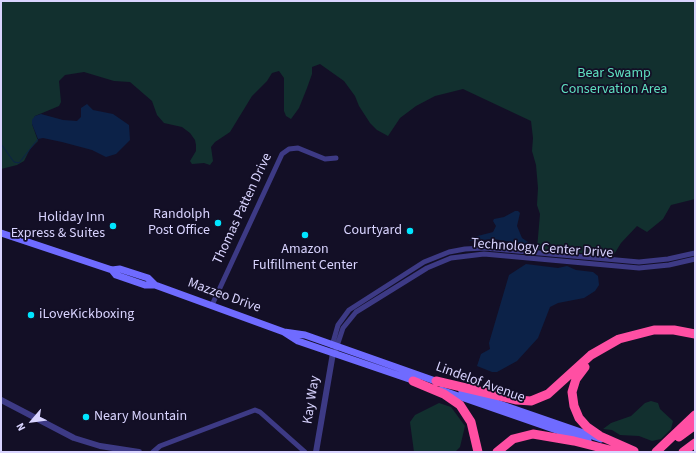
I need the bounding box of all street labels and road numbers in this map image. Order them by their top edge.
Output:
street label: Thomas Patten Drive [210,151,276,267]
street label: Technology Center Drive [470,236,614,262]
street label: Mazzeo Drive [185,275,263,317]
street label: Lindelof Avenue [433,359,527,407]
street label: Kay Way [300,375,324,425]

